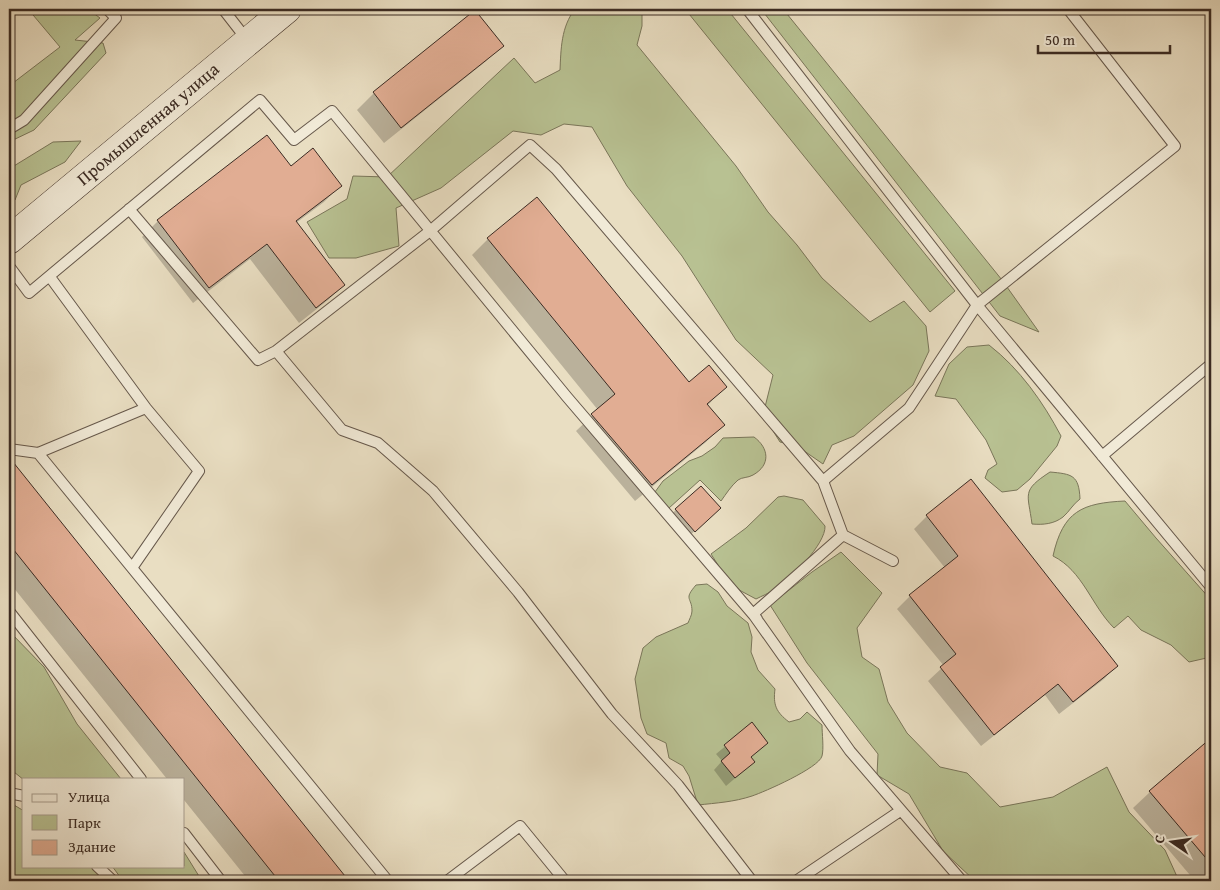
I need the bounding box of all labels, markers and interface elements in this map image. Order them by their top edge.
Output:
scale bar [1038,22,1170,54]
text: 50 m [1045,29,1076,50]
street label: Промышленная улица [70,55,225,192]
legend [22,778,185,868]
text: Улица [68,786,111,807]
text: Парк [68,812,101,833]
north arrow [1148,818,1198,868]
text: С [1149,833,1170,845]
text: Здание [68,836,116,857]

